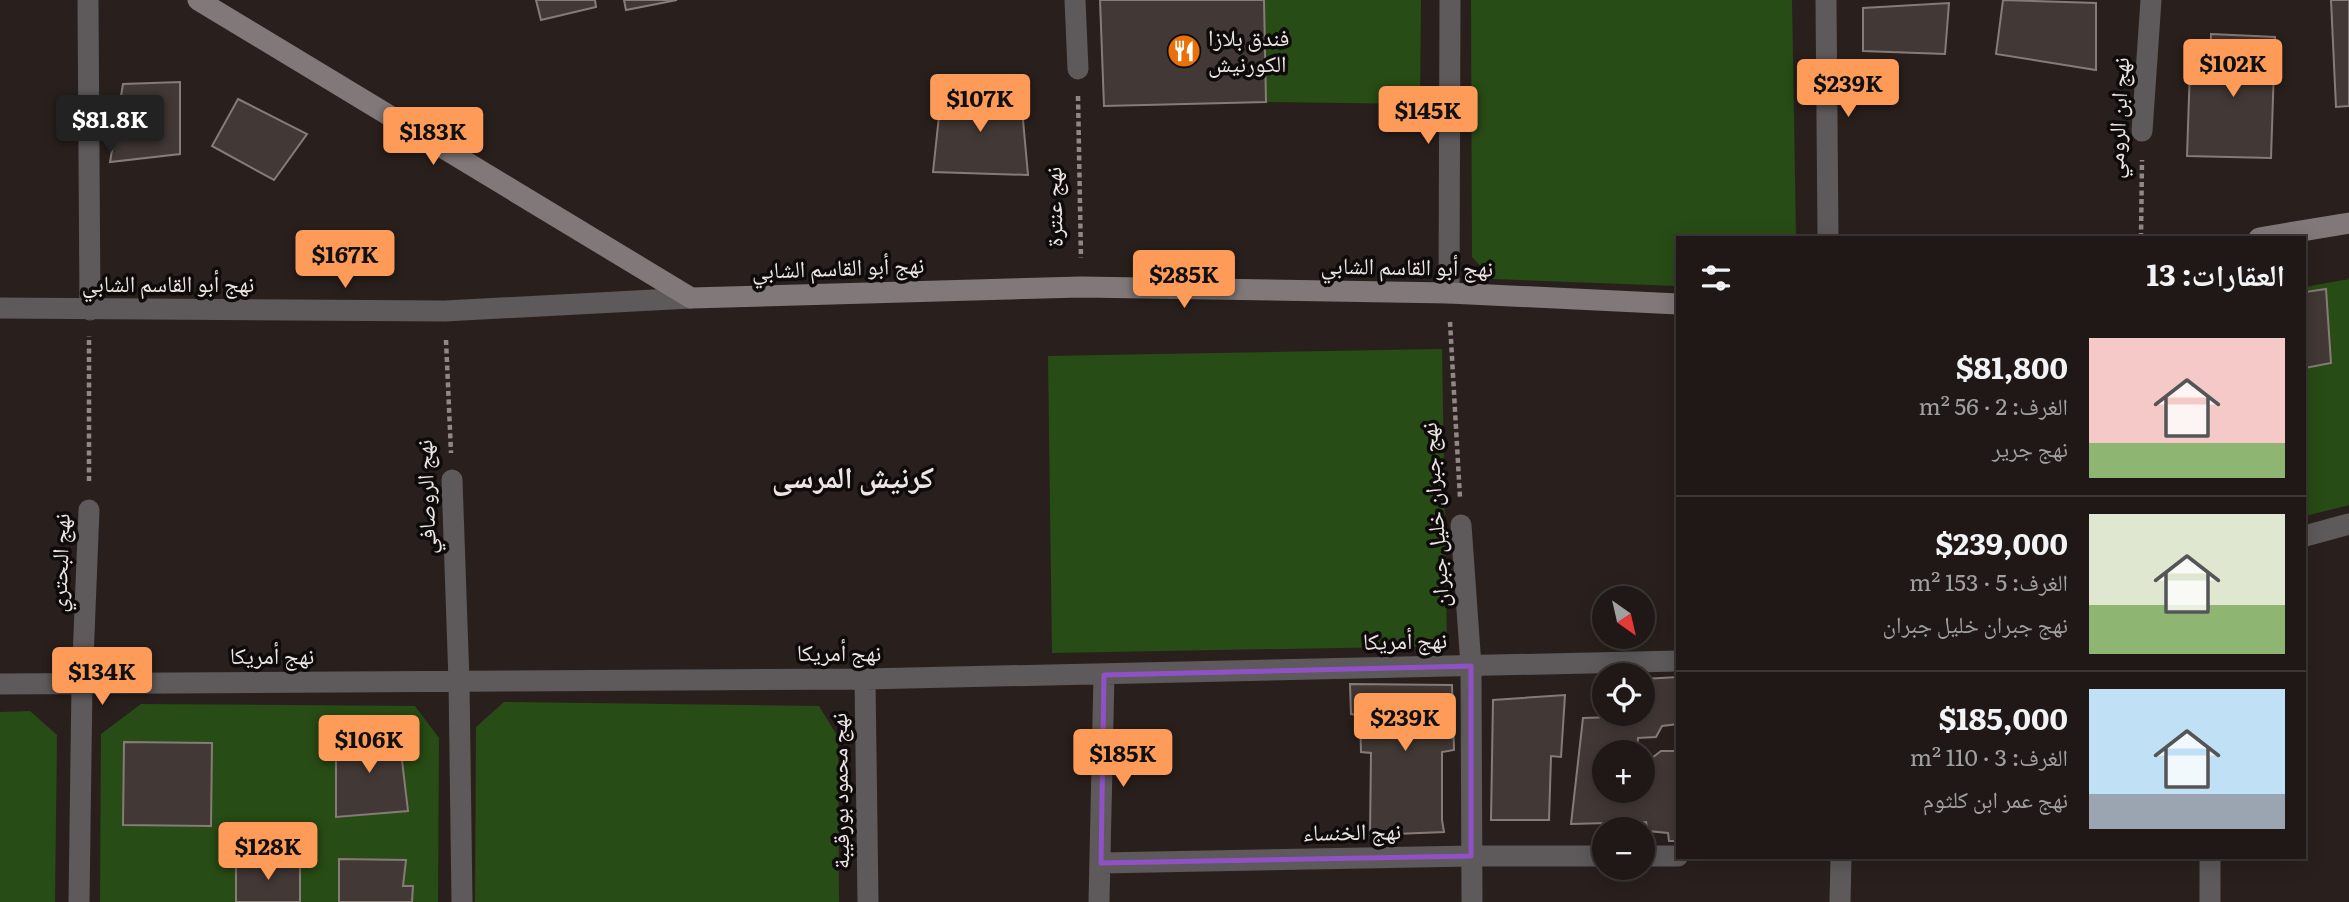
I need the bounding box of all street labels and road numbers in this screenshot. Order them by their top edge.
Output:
street label: نهج ابن الرومي [2096,56,2140,180]
street label: نهج عنترة [1034,167,1070,247]
street label: نهج أبو القاسم الشابي [751,246,925,290]
street label: نهج أبو القاسم الشابي [1320,246,1494,287]
street label: نهج أبو القاسم الشابي [82,265,254,303]
street label: نهج جبران خليل جبران [1410,421,1456,609]
street label: نهج الروصافي [405,439,447,555]
street label: نهج البحتري [39,513,81,613]
street label: نهج أمريكا [1362,621,1448,657]
street label: نهج أمريكا [797,634,881,668]
street label: نهج أمريكا [230,637,314,671]
street label: نهج محمود بورقيبة [820,713,856,869]
street label: نهج الخنساء [1302,812,1402,848]

